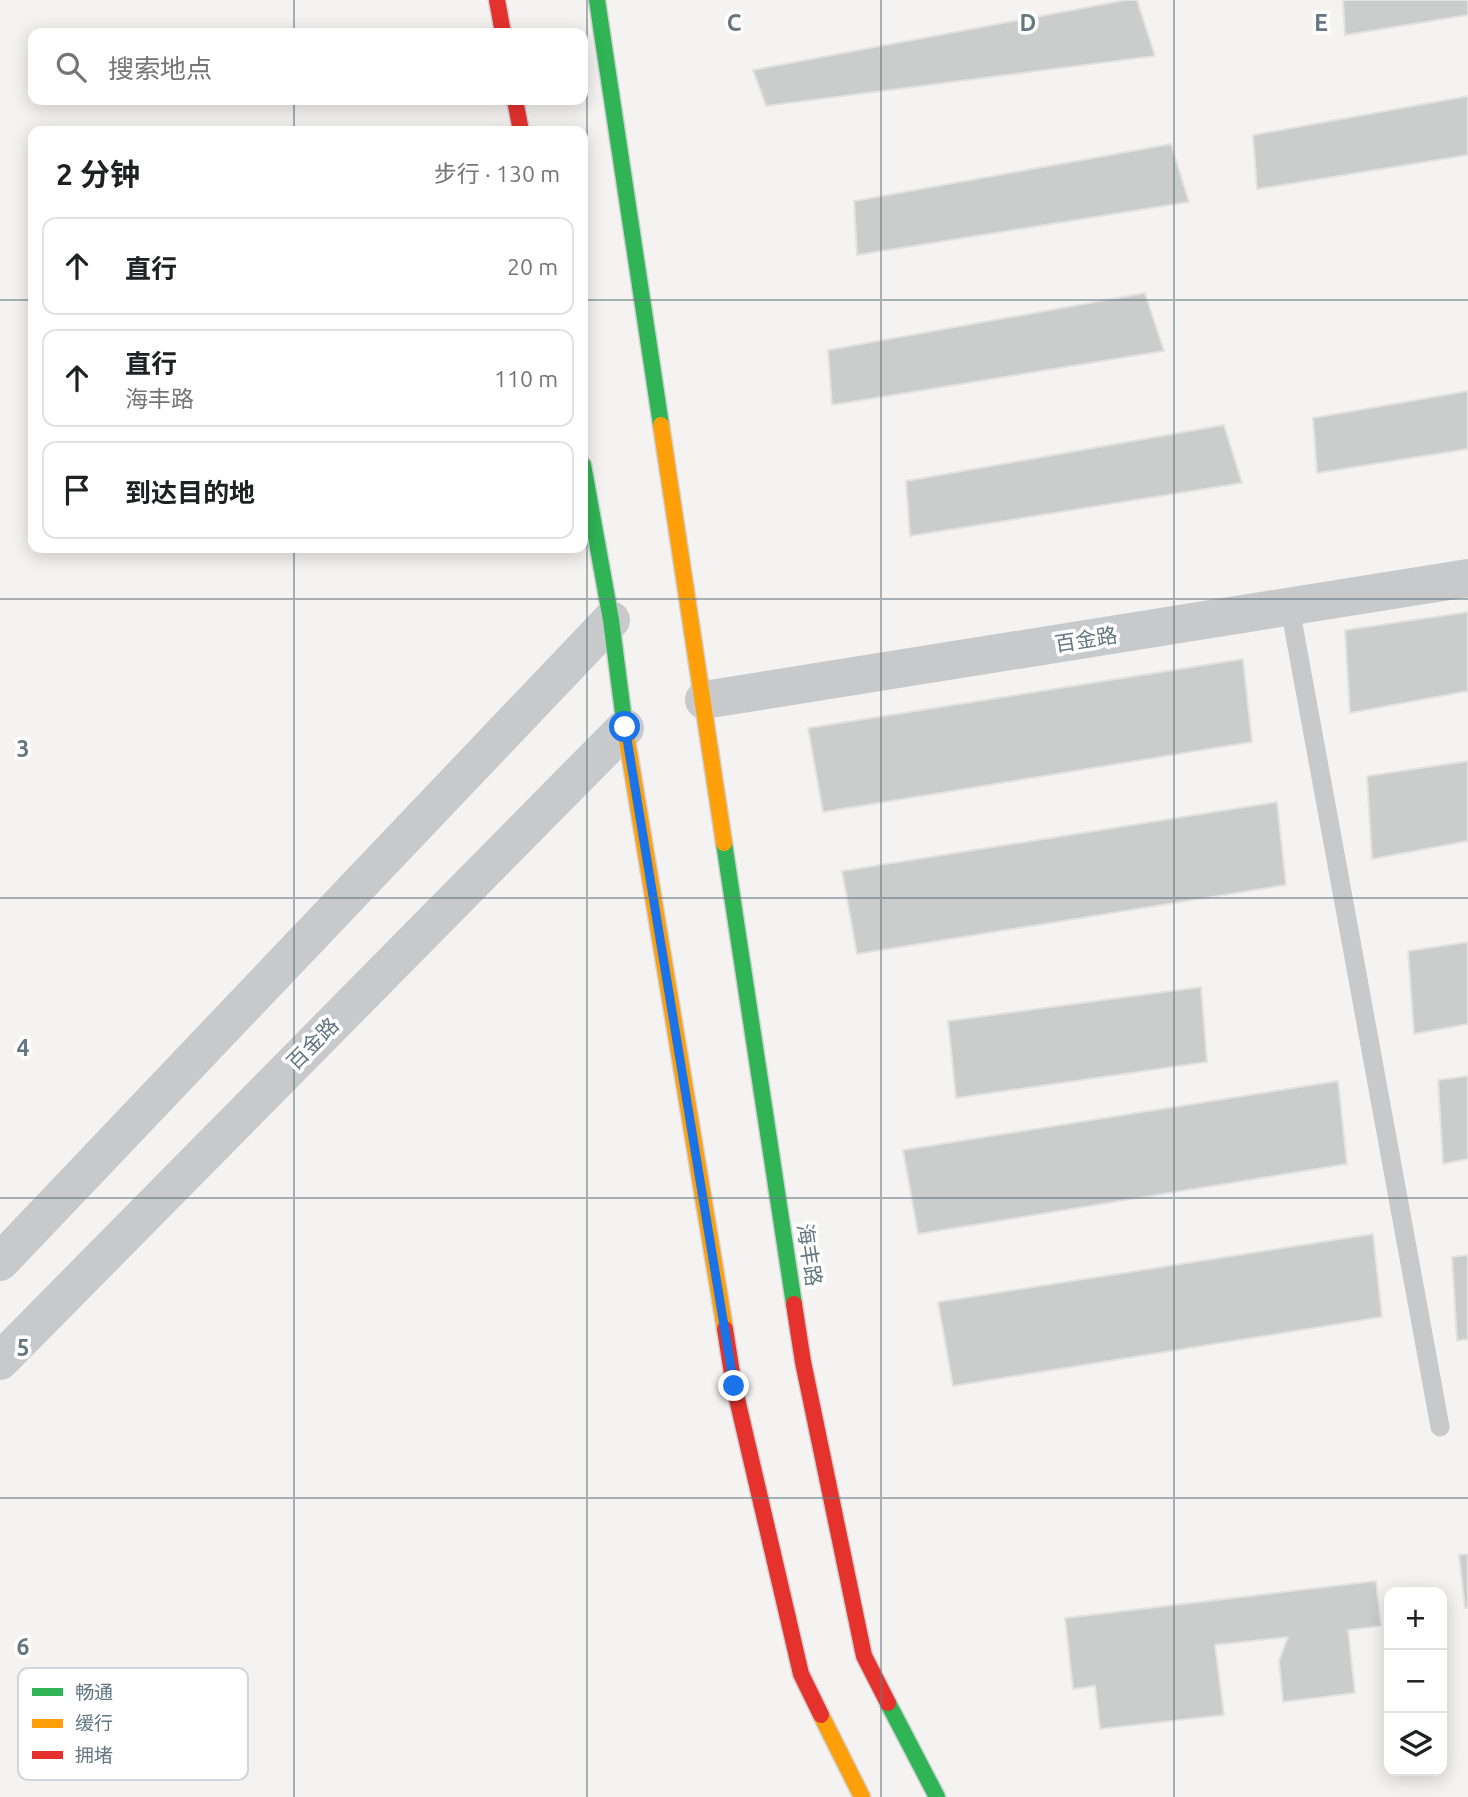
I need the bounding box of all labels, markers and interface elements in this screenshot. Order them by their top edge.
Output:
text: C [727,10,742,35]
text: D [1020,10,1036,35]
text: E [1314,10,1328,35]
search box [28,28,588,105]
icon: search [52,48,90,86]
text: 搜索地点 [108,54,212,83]
text: 2 分钟 [56,157,140,191]
text: 步行 · 130 m [434,161,560,186]
icon: ahead [58,247,96,285]
text: 直行 [125,254,177,283]
text: 20 m [507,254,558,279]
text: 直行 [125,349,177,378]
icon: ahead [58,359,96,397]
text: 110 m [494,366,558,391]
text: 海丰路 [125,386,194,411]
icon: arrive [58,471,96,509]
text: 到达目的地 [125,478,255,507]
street label: 百金路 [1053,622,1119,656]
route start [609,711,640,742]
text: 3 [17,736,29,761]
street label: 百金路 [282,1013,343,1074]
text: 4 [17,1035,30,1060]
street label: 海丰路 [793,1222,827,1288]
text: 5 [17,1335,29,1360]
route end [718,1370,749,1401]
map controls [1384,1587,1447,1776]
button: + [1384,1587,1447,1650]
text: 6 [17,1634,30,1659]
button: − [1384,1650,1447,1713]
legend [18,1668,248,1780]
text: 畅通 [75,1681,113,1703]
text: 缓行 [75,1712,113,1734]
button: layers [1384,1713,1447,1776]
text: 拥堵 [75,1744,113,1766]

